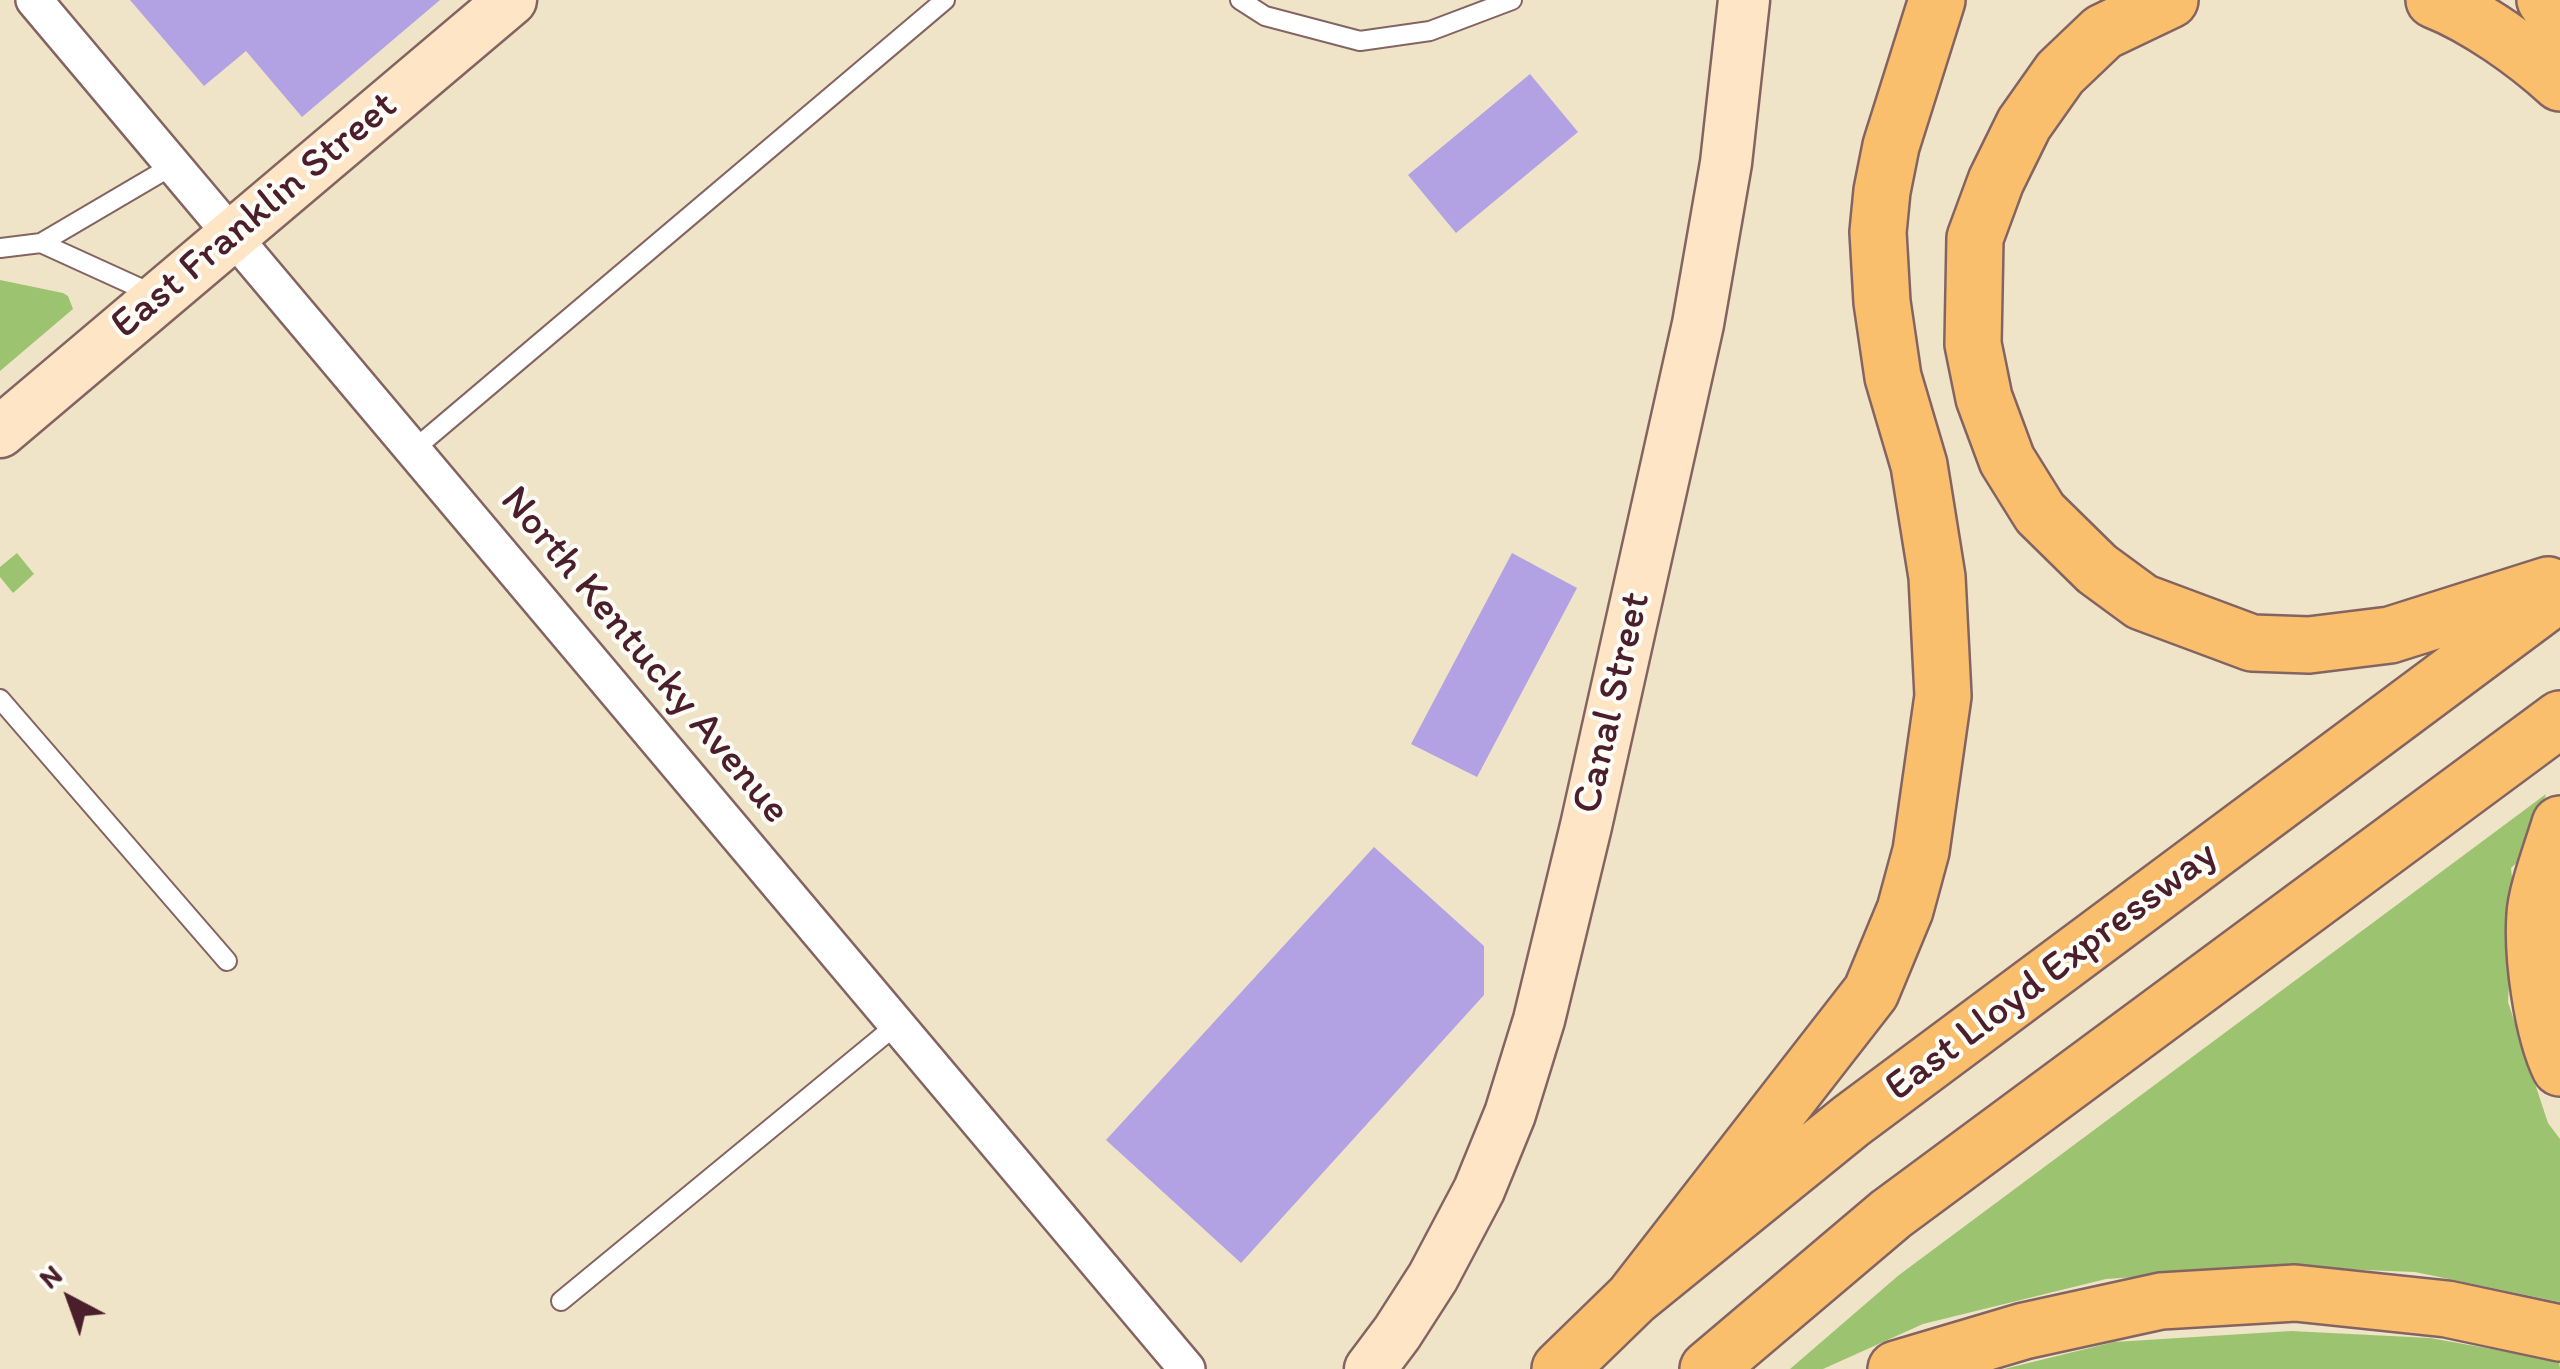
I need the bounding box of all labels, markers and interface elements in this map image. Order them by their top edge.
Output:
street label: East Franklin Street [102,82,408,350]
street label: North Kentucky Avenue [488,477,800,835]
street label: Canal Street [1563,587,1663,819]
street label: East Lloyd Expressway [1876,831,2228,1113]
north arrow [20,1249,120,1349]
text: N [32,1257,69,1295]

